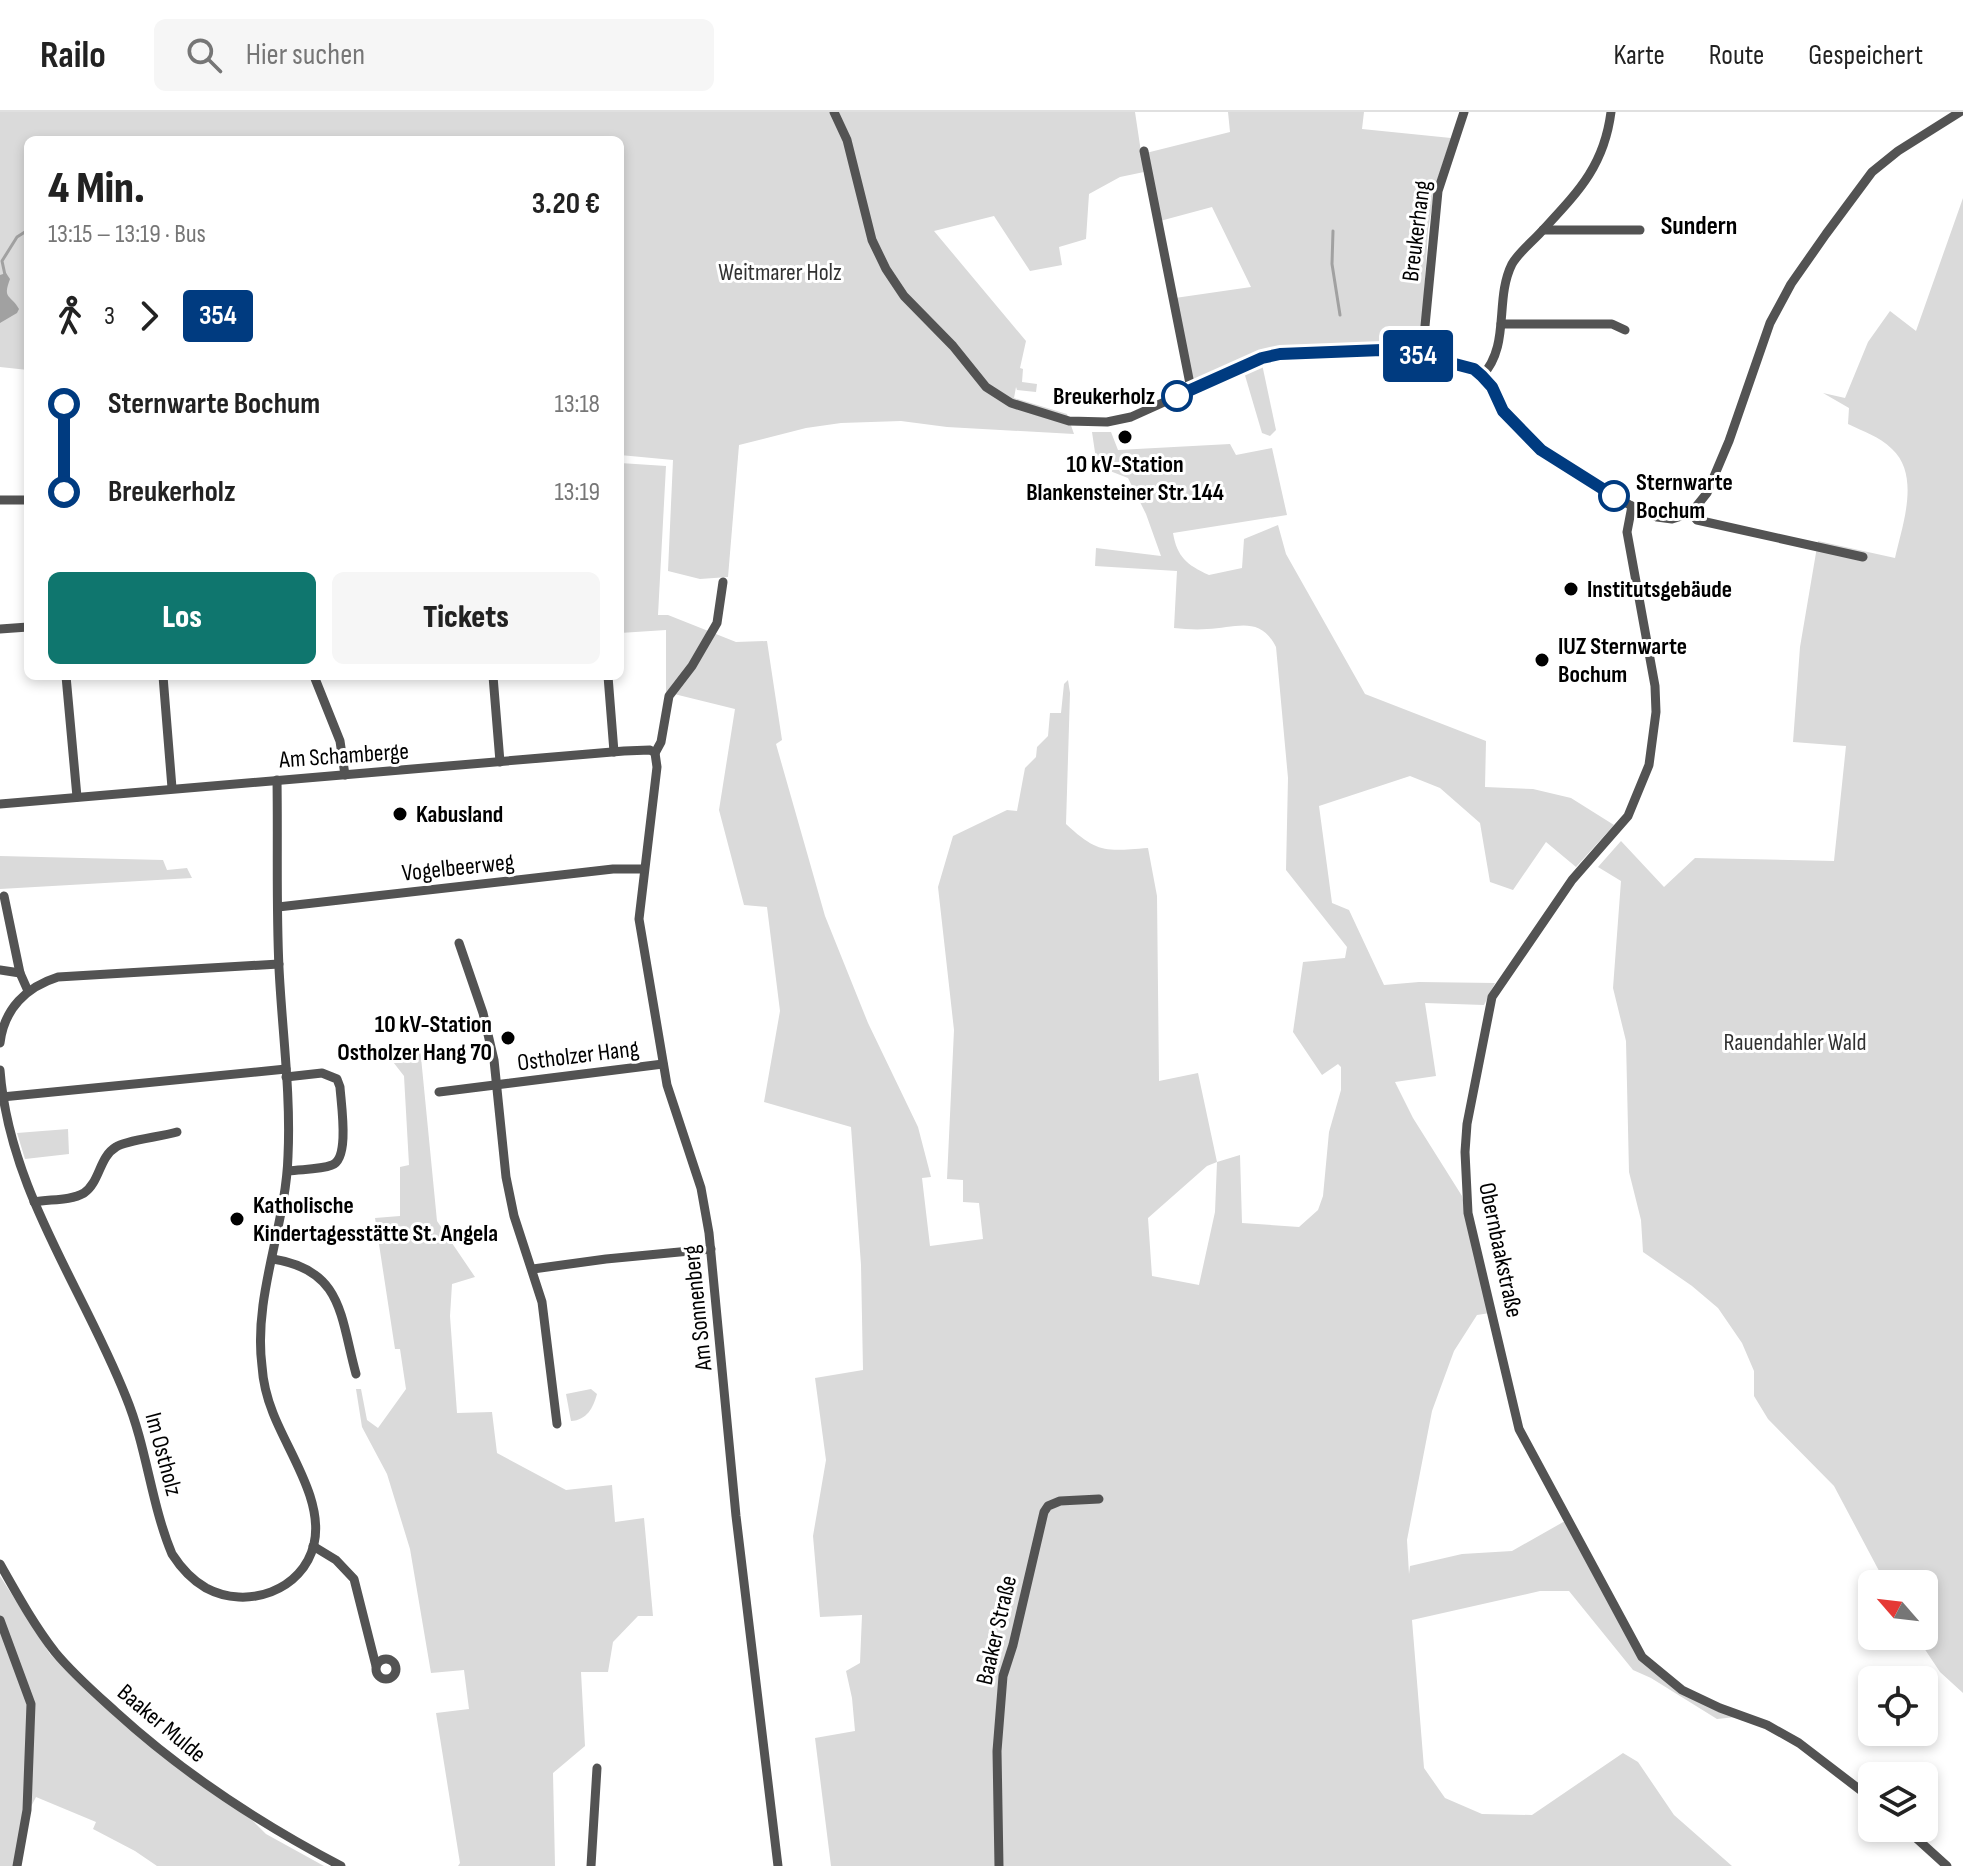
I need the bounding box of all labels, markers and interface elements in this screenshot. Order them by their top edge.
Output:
search box [154,19,714,91]
text: Railo [40,33,106,78]
icon: search [182,33,226,77]
text: Hier suchen [246,37,365,73]
text: Karte [1614,39,1665,72]
text: Route [1709,39,1764,72]
text: Gespeichert [1808,39,1923,72]
text: 4 Min. [48,162,145,215]
street label: Breukerhang [1396,179,1437,283]
text: 3.20 € [532,186,600,222]
district label: Sundern [1661,211,1737,242]
text: 13:15 – 13:19 · Bus [48,219,206,250]
park label: Weitmarer Holz [718,258,842,287]
icon: walk [48,294,92,338]
icon: forward [127,294,171,338]
text: 354 [199,299,237,332]
text: 3 [104,301,115,332]
line badge: 354 [1372,330,1464,382]
text: 354 [1399,339,1437,372]
marker: Breukerholz [1162,381,1192,411]
place label: Breukerholz [1053,382,1155,411]
text: Sternwarte Bochum [108,386,320,422]
text: 13:18 [555,389,600,420]
marker: 10 kV-Station Blankensteiner Str. 144 [1116,428,1134,446]
place label: 10 kV-Station Blankensteiner Str. 144 [1026,450,1224,507]
place label: Sternwarte Bochum [1636,468,1733,525]
text: Breukerholz [108,474,235,510]
text: 13:19 [554,477,600,508]
marker: Sternwarte Bochum [1599,481,1629,511]
button: Los [48,572,316,664]
button: Tickets [332,572,600,664]
place label: Institutsgebäude [1587,575,1732,604]
marker: Institutsgebäude [1562,580,1580,598]
place label: IUZ Sternwarte Bochum [1558,632,1687,689]
marker: IUZ Sternwarte Bochum [1533,651,1551,669]
street label: Am Schamberge [277,737,410,775]
place label: Kabusland [416,800,503,829]
marker: Kabusland [391,805,409,823]
street label: Vogelbeerweg [401,847,516,888]
place label: 10 kV-Station Ostholzer Hang 70 [337,1010,492,1067]
park label: Rauendahler Wald [1724,1028,1867,1057]
marker: 10 kV-Station Ostholzer Hang 70 [499,1029,517,1047]
street label: Ostholzer Hang [516,1034,641,1077]
street label: Obernbaakstraße [1472,1180,1529,1320]
place label: Katholische Kindertagesstätte St. Angela [253,1191,498,1248]
marker: Katholische Kindertagesstätte St. Angela [228,1210,246,1228]
street label: Am Sonnenberg [676,1244,719,1373]
street label: Im Ostholz [138,1409,189,1499]
north arrow [1858,1570,1938,1650]
map controls [1858,1570,1938,1842]
street label: Baaker Straße [970,1573,1023,1688]
button: locate [1858,1666,1938,1746]
street label: Baaker Mulde [111,1678,212,1769]
button: layers [1858,1762,1938,1842]

